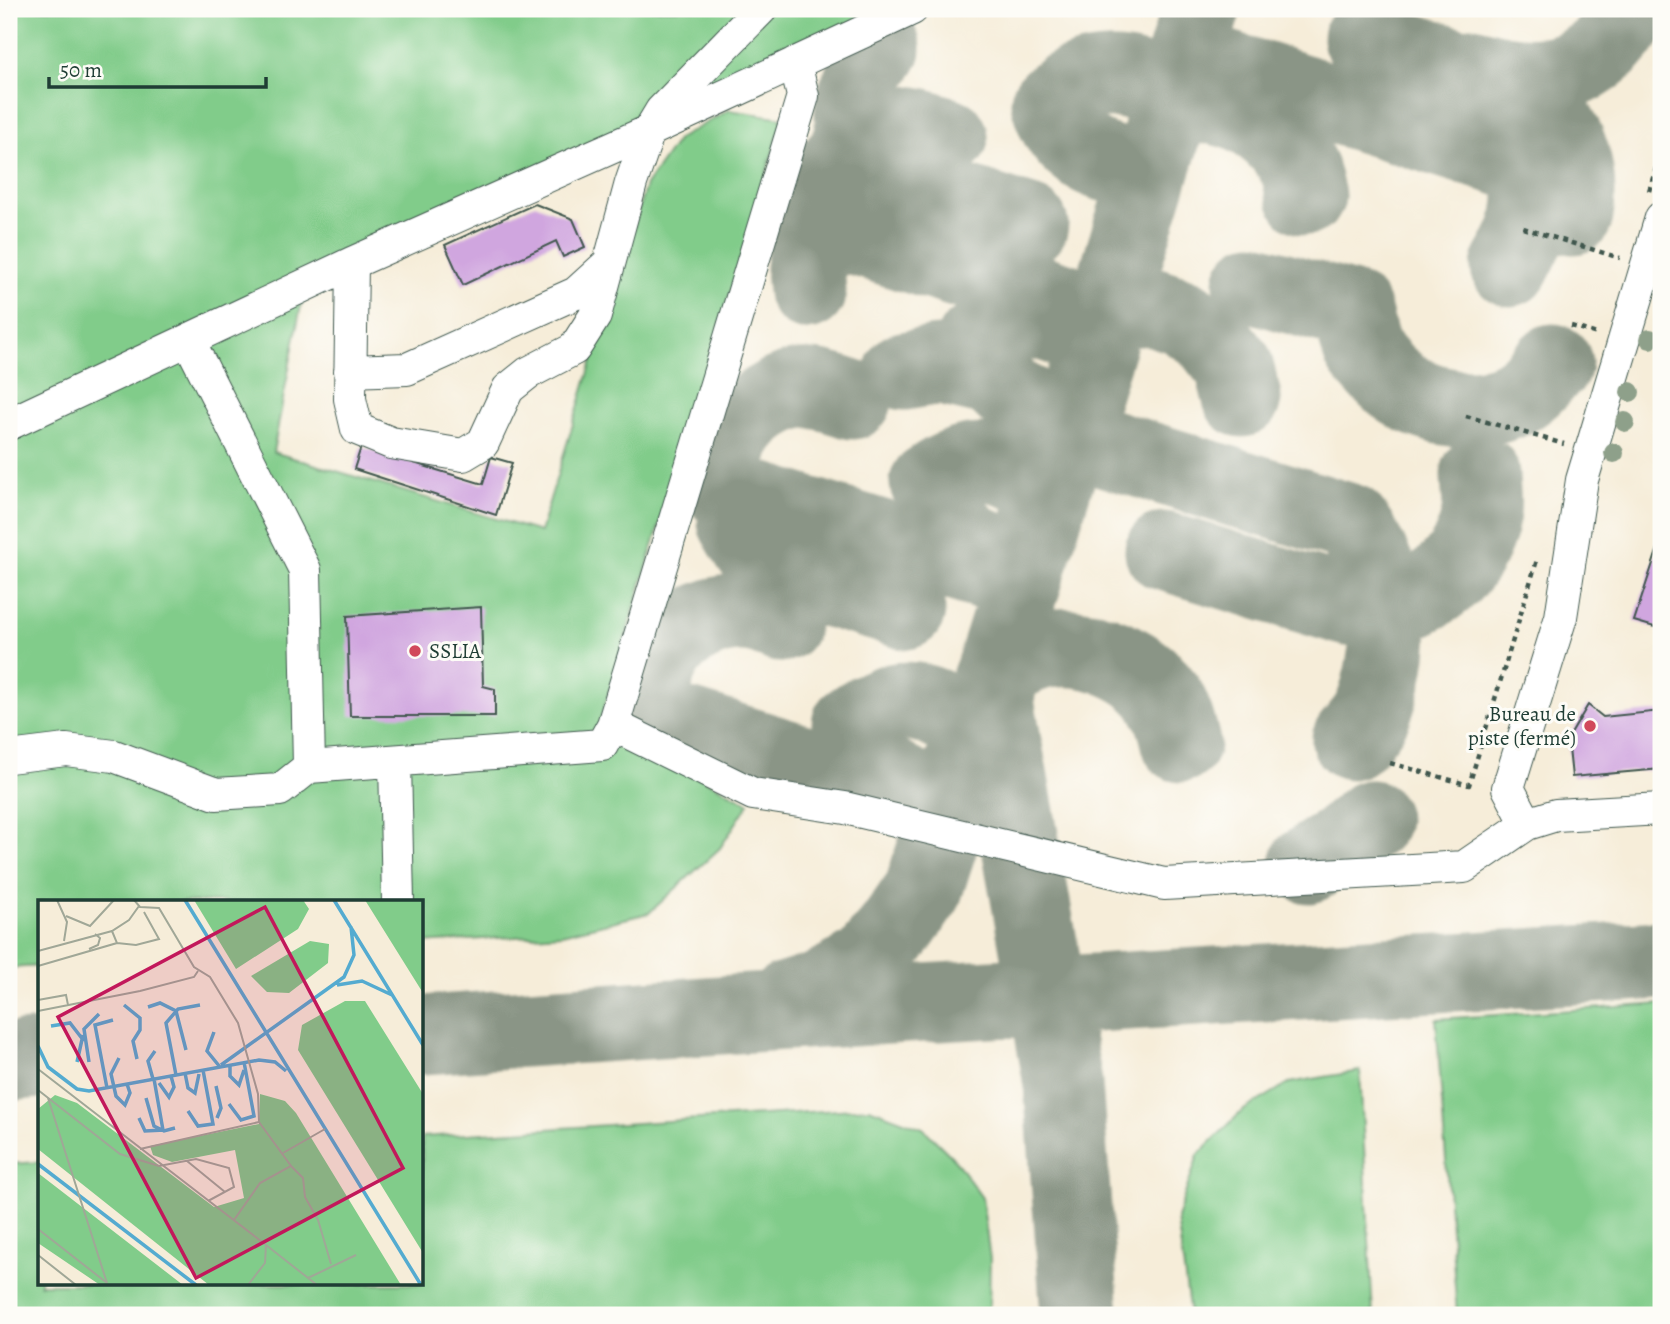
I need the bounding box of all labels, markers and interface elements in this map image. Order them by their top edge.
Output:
scale bar [49,46,266,90]
text: 50 m [60,56,102,84]
place label: SSLIA [429,637,482,665]
marker: SSLIA [407,643,423,659]
place label: Bureau de piste (fermé) [1468,700,1576,752]
marker: Bureau de piste (fermé) [1582,718,1598,734]
inset map [38,900,424,1286]

